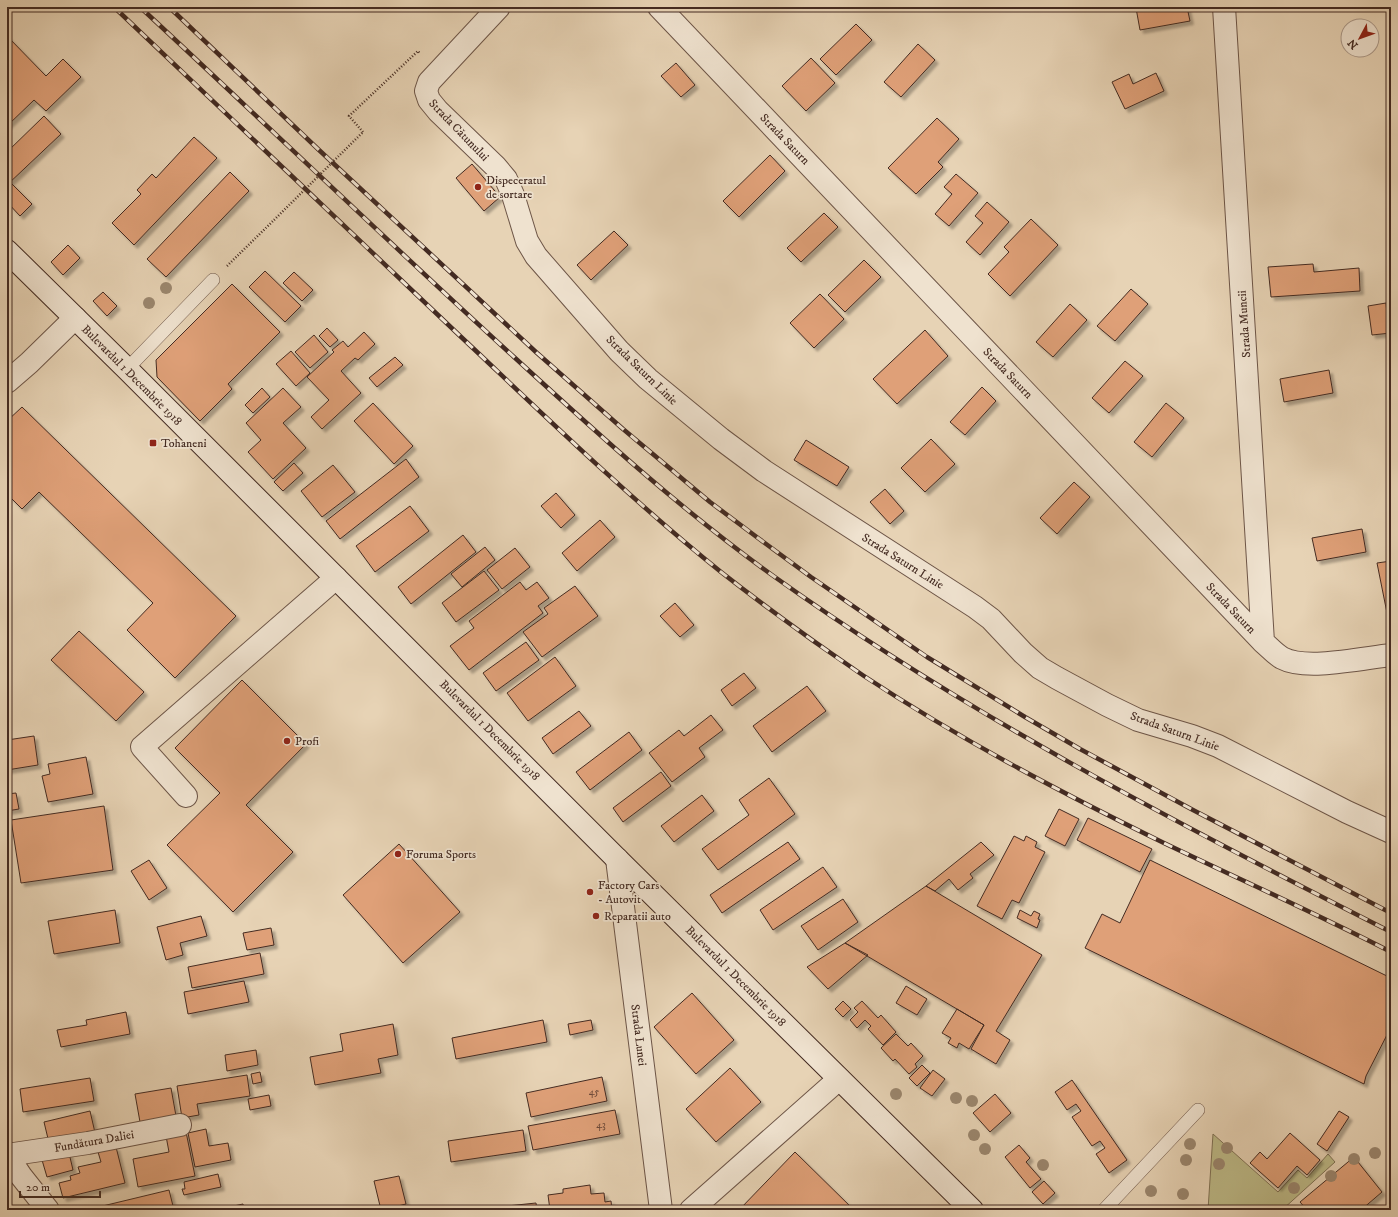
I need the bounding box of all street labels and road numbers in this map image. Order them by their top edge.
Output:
street label: Strada Cătunului [425,96,492,165]
street label: Strada Saturn [757,111,813,169]
street label: Strada Muncii [1235,290,1254,358]
street label: Bulevardul 1 Decembrie 1918 [78,322,185,429]
street label: Strada Saturn Linie [603,332,681,408]
street label: Strada Saturn [980,345,1036,403]
street label: Strada Saturn Linie [859,530,946,593]
street label: Strada Saturn [1203,580,1259,638]
street label: Bulevardul 1 Decembrie 1918 [436,677,543,784]
street label: Strada Saturn Linie [1128,708,1221,755]
street label: Bulevardul 1 Decembrie 1918 [682,923,789,1030]
street label: Strada Lunei [627,1003,650,1067]
street label: Fundătura Daliei [53,1127,135,1156]

